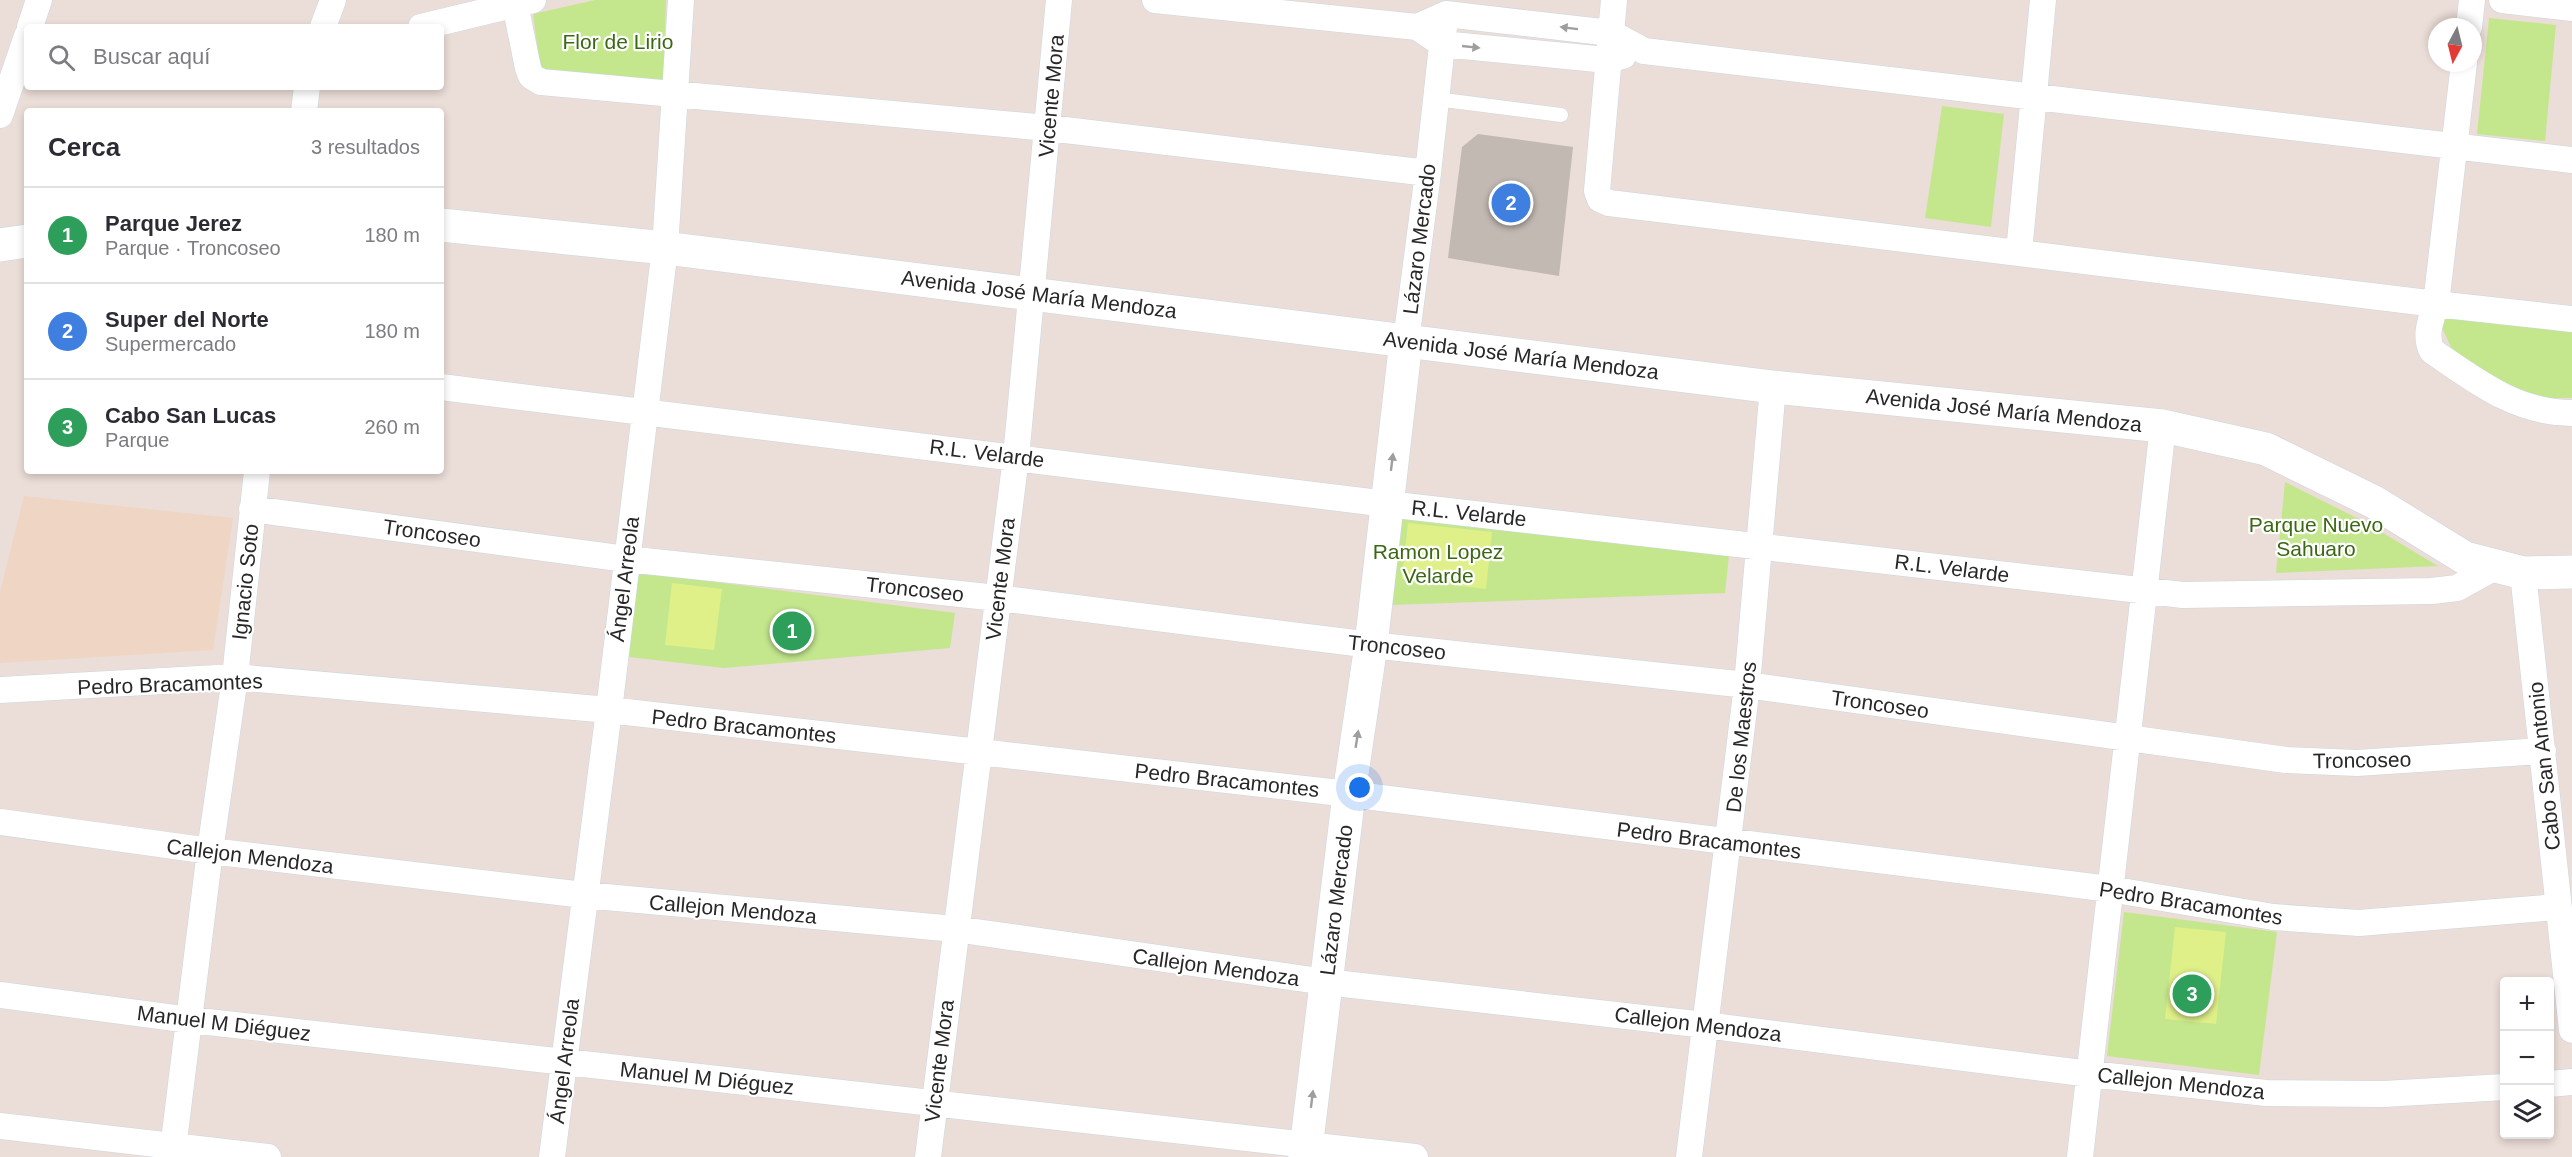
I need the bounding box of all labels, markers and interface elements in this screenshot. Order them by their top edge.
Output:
north arrow [2428,18,2482,72]
one-way arrow [1559,23,1578,33]
search box [24,24,444,90]
park label: Flor de Lirio [563,30,673,53]
street label: Vicente Mora [1034,33,1068,158]
icon: search [45,41,78,74]
one-way arrow [1461,42,1480,52]
text: Buscar aquí [93,44,210,69]
text: Cerca [48,132,120,162]
text: 3 resultados [311,136,420,158]
street label: Lázaro Mercado [1398,162,1440,316]
pin: 2 [1492,180,1530,226]
text: Parque Jerez [105,211,242,236]
text: 1 [62,224,73,246]
text: 180 m [364,224,420,246]
text: Parque · Troncoseo [105,237,281,259]
street label: Avenida José María Mendoza [900,266,1178,322]
text: Super del Norte [105,307,269,332]
text: 2 [62,320,73,342]
text: 180 m [364,320,420,342]
street label: Avenida José María Mendoza [1382,327,1660,383]
text: Supermercado [105,333,236,355]
street label: Avenida José María Mendoza [1865,384,2143,436]
text: Cabo San Lucas [105,403,276,428]
text: 3 [62,416,73,438]
text: 260 m [364,416,420,438]
text: Parque [105,429,170,451]
street label: R.L. Velarde [928,435,1046,471]
one-way arrow [1387,452,1397,471]
street label: R.L. Velarde [1410,496,1528,530]
park label: Parque Nuevo Sahuaro [2249,513,2383,560]
street label: Troncoseo [382,515,482,551]
street label: Ángel Arreola [605,515,643,643]
street label: Vicente Mora [981,516,1019,642]
street label: Ignacio Soto [227,523,263,641]
park label: Ramon Lopez Velarde [1373,540,1503,587]
street label: R.L. Velarde [1893,550,2011,586]
street label: Troncoseo [865,572,965,606]
pin: 1 [772,608,812,654]
street label: Troncoseo [1347,630,1447,664]
street label: De los Maestros [1722,660,1760,814]
street label: Pedro Bracamontes [77,669,263,699]
street label: Cabo San Antonio [2524,681,2564,851]
street label: Troncoseo [1830,686,1930,722]
street label: Pedro Bracamontes [651,705,837,747]
one-way arrow [1352,729,1361,748]
street label: Troncoseo [2313,748,2411,772]
street label: Pedro Bracamontes [1134,759,1320,801]
your location [1345,773,1374,802]
street label: Pedro Bracamontes [1615,817,1803,863]
street label: Lázaro Mercado [1315,823,1357,977]
street label: Callejon Mendoza [165,834,335,878]
street label: Pedro Bracamontes [2098,877,2284,929]
street label: Callejon Mendoza [648,890,818,928]
street label: Callejon Mendoza [1131,944,1301,990]
pin: 3 [2172,972,2212,1016]
map controls [2500,977,2554,1139]
button: + [2500,977,2554,1031]
street label: Ángel Arreola [545,997,583,1125]
street label: Vicente Mora [920,998,958,1124]
street label: Manuel M Diéguez [136,1001,312,1045]
street label: Callejon Mendoza [1613,1002,1783,1046]
button: − [2500,1031,2554,1085]
street label: Manuel M Diéguez [619,1057,795,1099]
street label: Callejon Mendoza [2096,1063,2266,1103]
button: layers [2500,1085,2554,1139]
one-way arrow [1308,1089,1317,1108]

